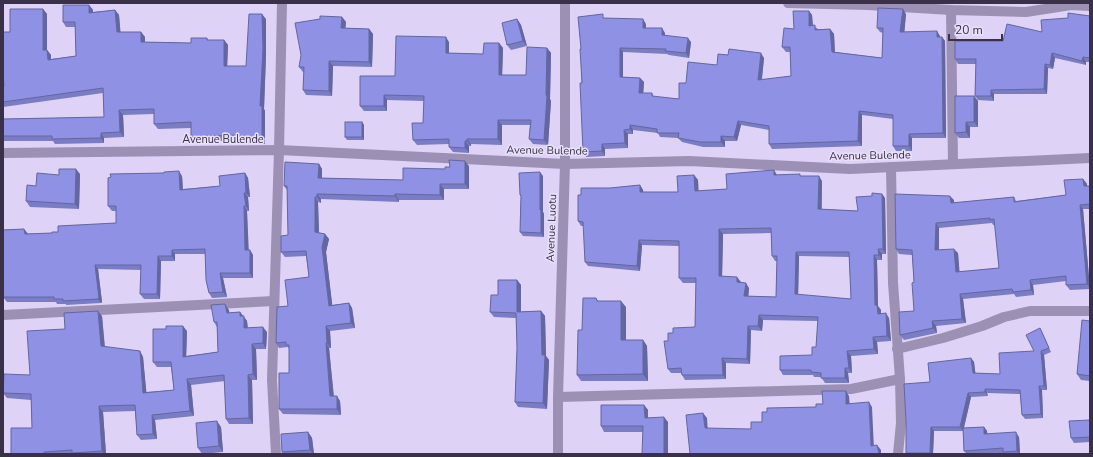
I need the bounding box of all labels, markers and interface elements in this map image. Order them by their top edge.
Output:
scale bar [949,16,1002,42]
text: 20 m [955,22,983,38]
street label: Avenue Bulende [182,132,264,147]
street label: Avenue Bulende [506,142,588,159]
street label: Avenue Bulende [829,147,911,164]
street label: Avenue Luotu [543,194,560,262]

